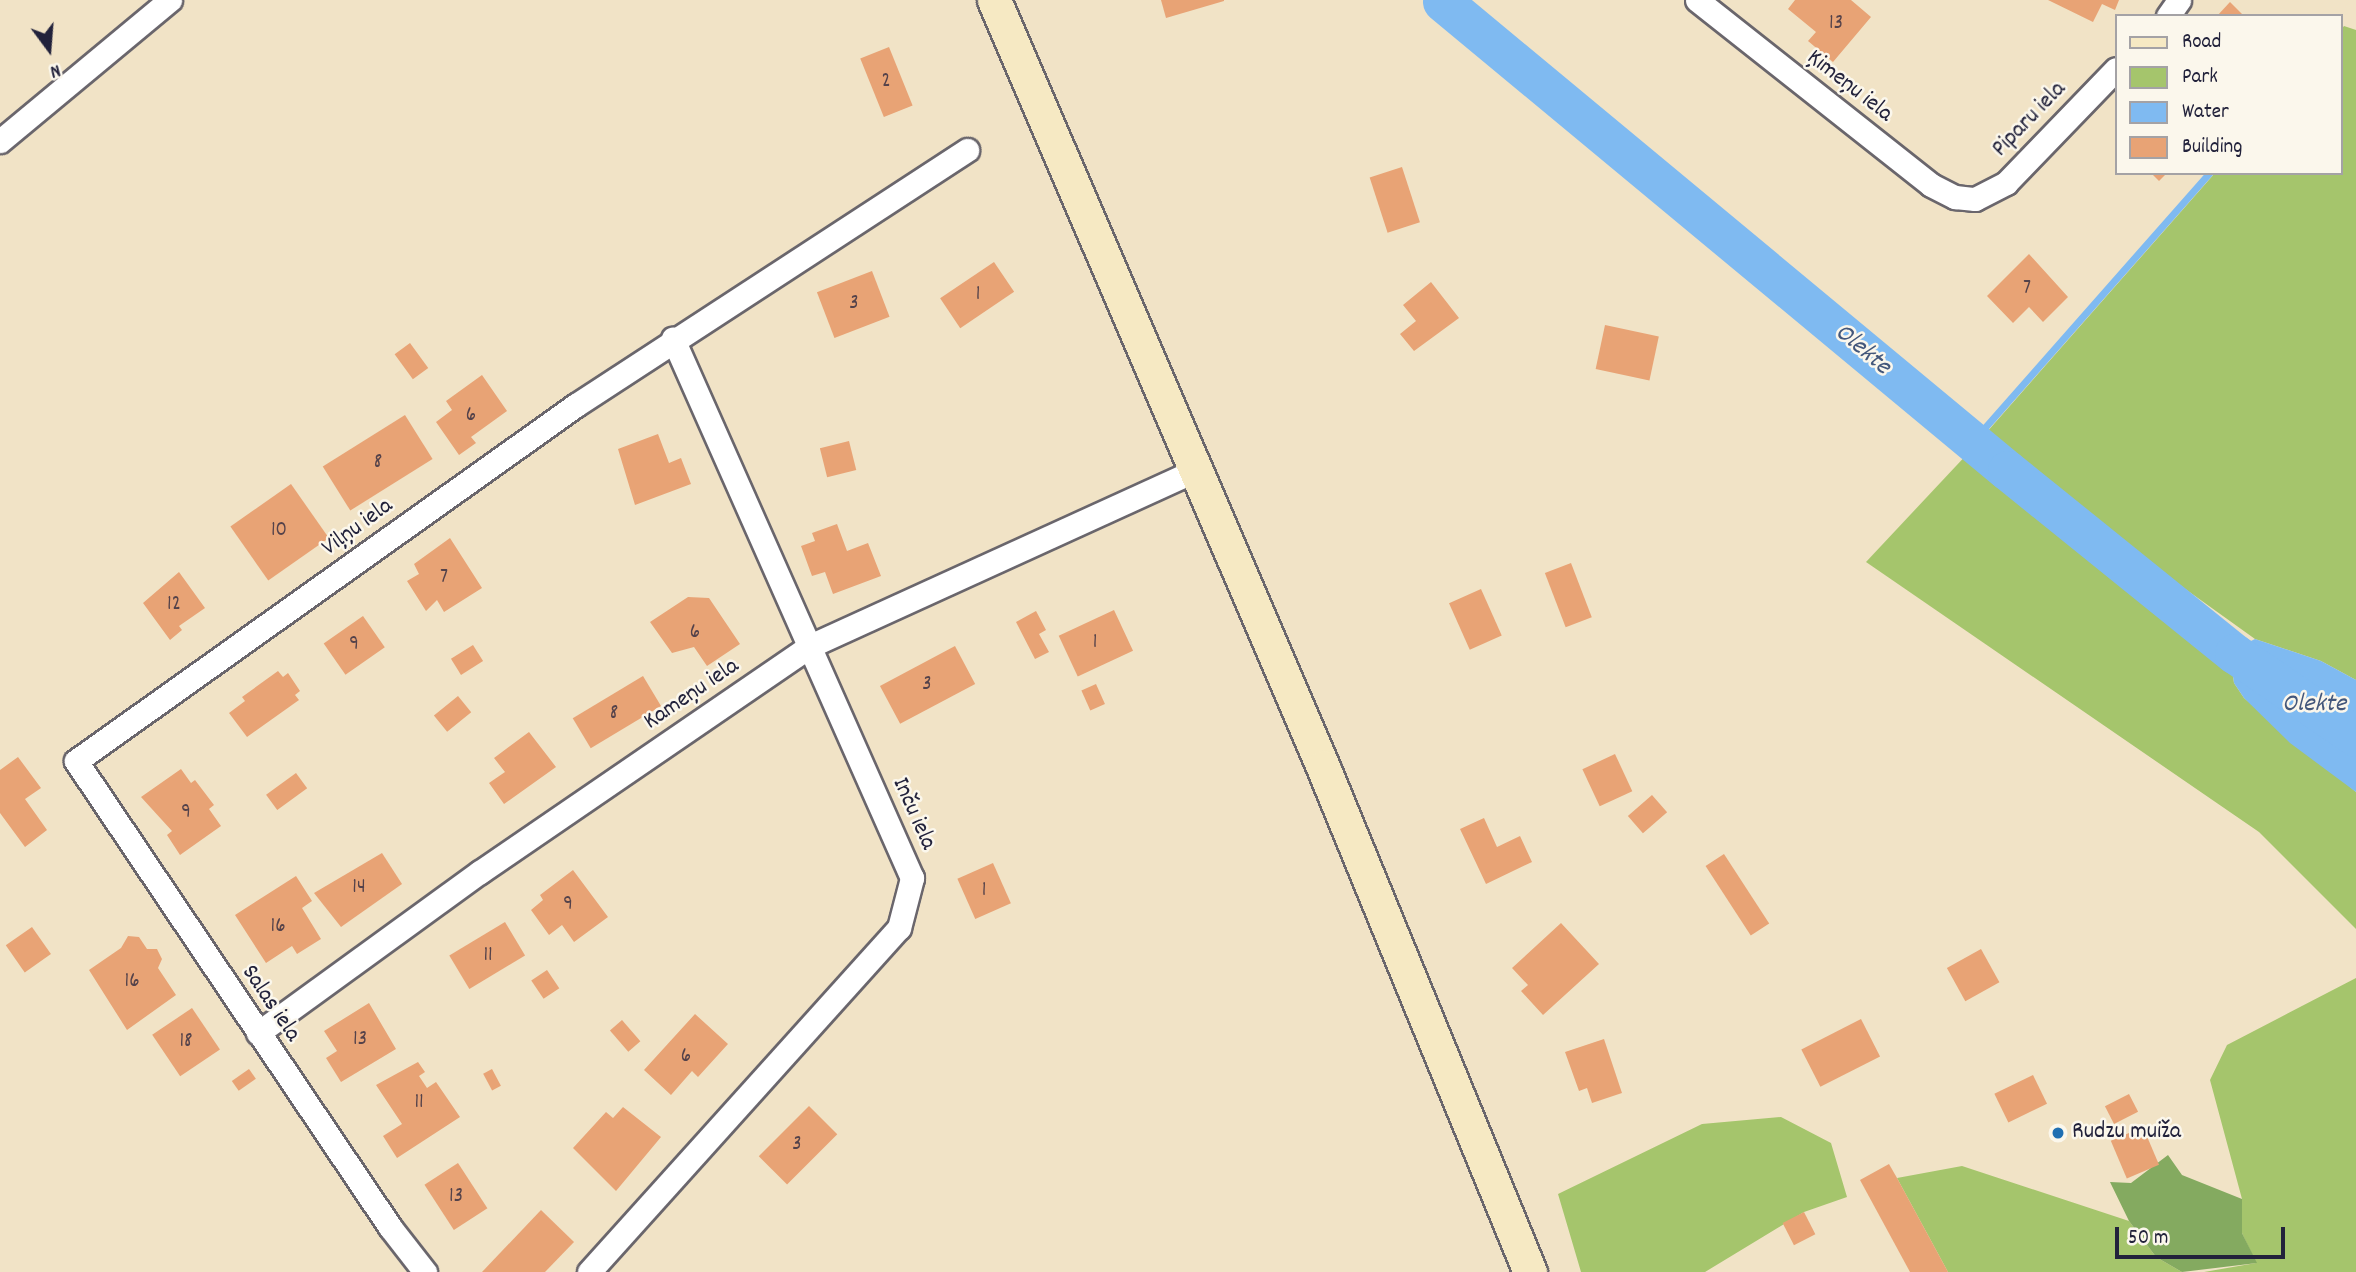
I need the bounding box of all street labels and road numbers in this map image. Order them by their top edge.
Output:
street label: Ķimeņu iela [1800,44,1898,130]
street label: Piparu iela [1987,76,2073,164]
street label: Viļņu iela [317,493,399,563]
street label: Kameņu iela [639,653,745,737]
street label: Inču iela [884,773,942,855]
street label: Salas iela [234,960,306,1048]

